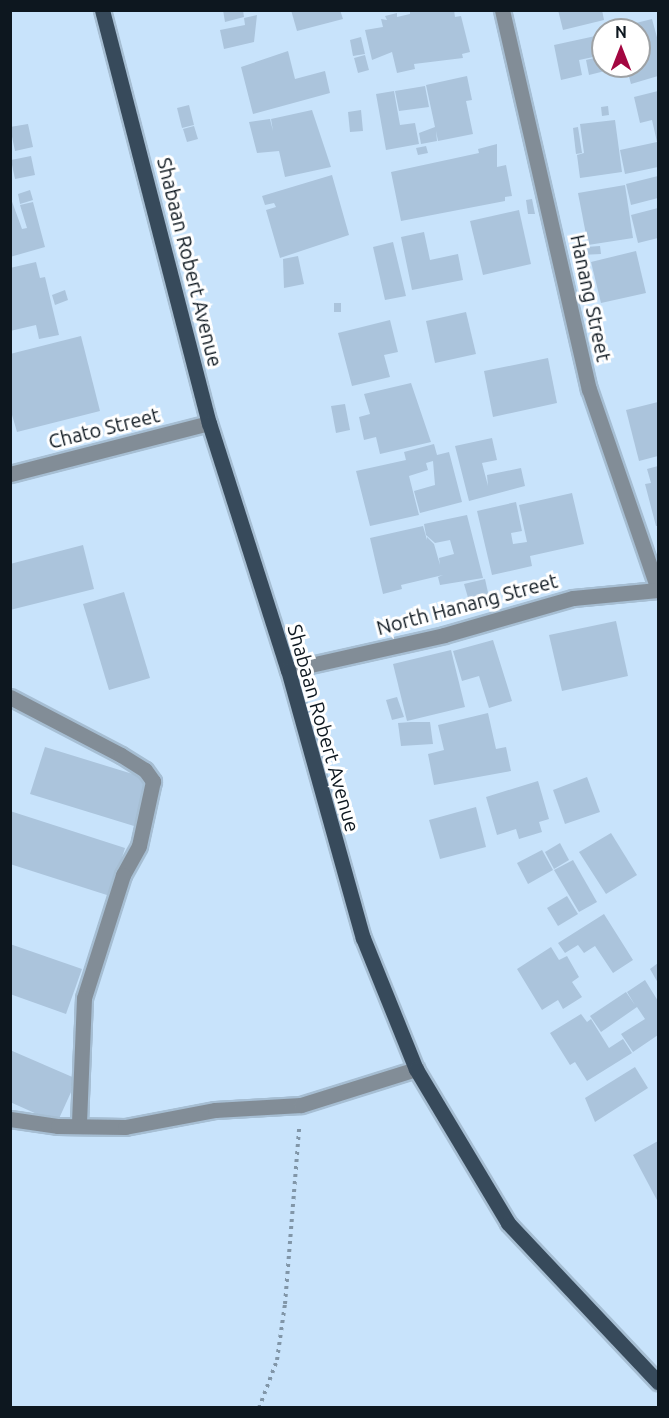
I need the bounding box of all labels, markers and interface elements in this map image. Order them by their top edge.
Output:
north arrow [591,18,651,78]
text: N [615,23,627,41]
street label: Shabaan Robert Avenue [152,155,228,369]
street label: Hanang Street [566,232,616,364]
street label: Chato Street [46,403,162,453]
street label: North Hanang Street [374,568,560,640]
street label: Shabaan Robert Avenue [283,622,365,834]

